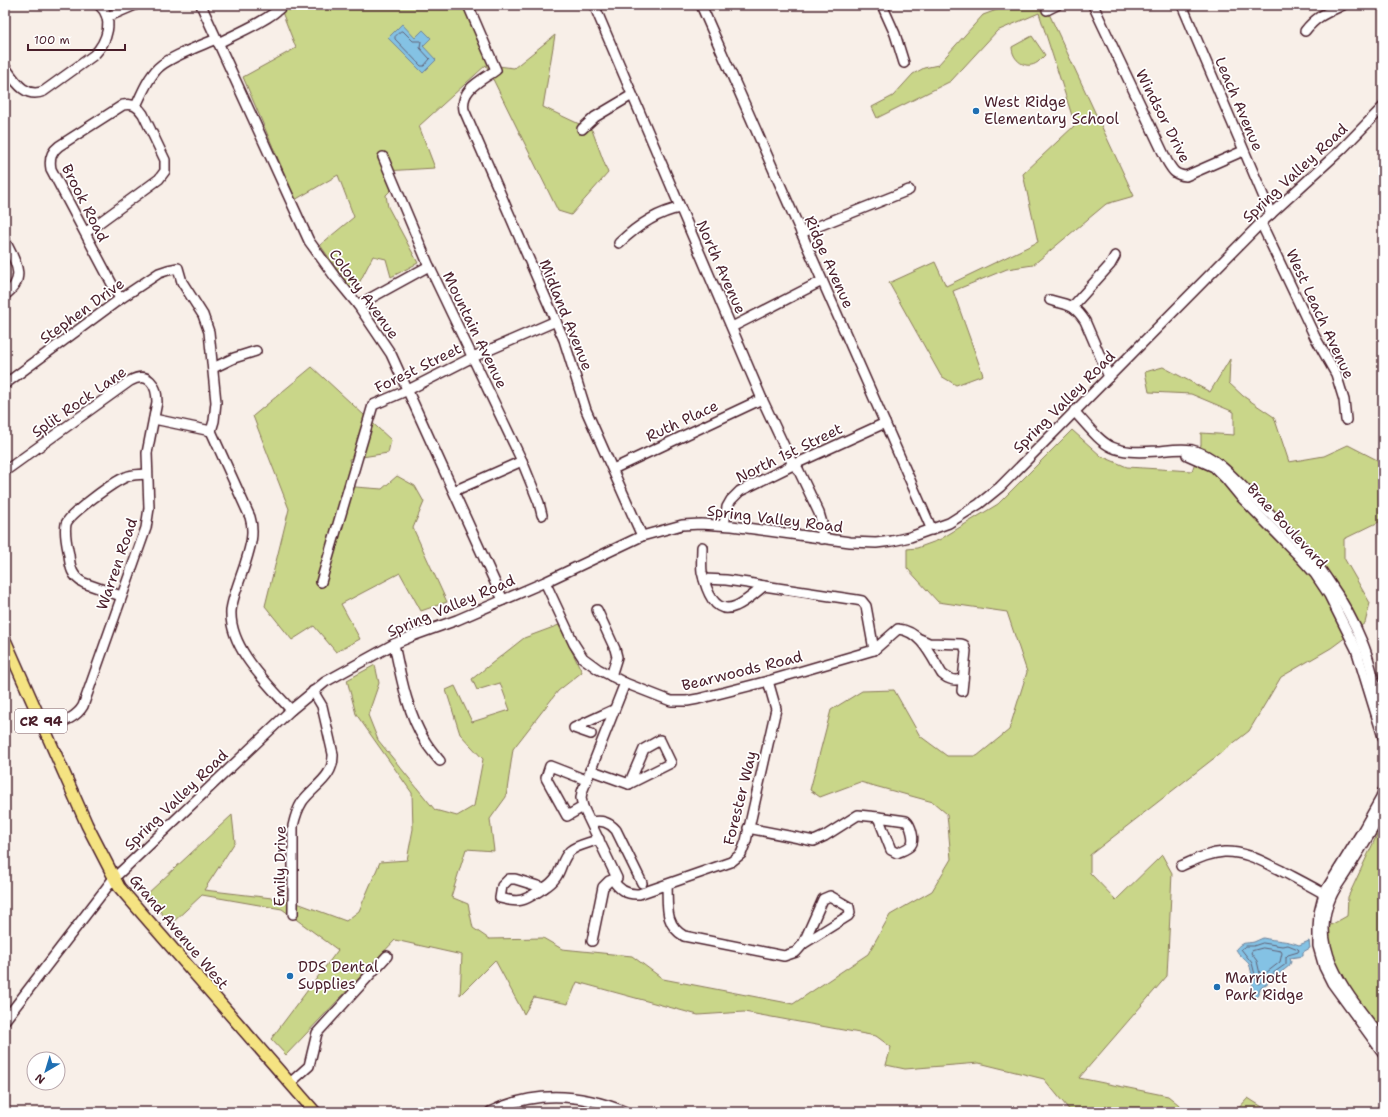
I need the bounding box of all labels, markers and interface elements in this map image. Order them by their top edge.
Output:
scale bar [28,26,125,52]
text: 100 m [34,32,70,48]
street label: Leach Avenue [1210,54,1268,154]
street label: Windsor Drive [1131,66,1195,166]
place label: West Ridge Elementary School [984,92,1120,129]
marker: West Ridge Elementary School [971,106,981,116]
street label: Spring Valley Road [1238,119,1352,227]
street label: Brook Road [57,161,113,246]
street label: Ridge Avenue [800,213,858,311]
street label: North Avenue [691,217,751,317]
street label: Colony Avenue [324,245,404,343]
street label: West Leach Avenue [1281,246,1359,382]
street label: Midland Avenue [535,256,597,374]
street label: Mountain Avenue [438,268,512,392]
street label: Stephen Drive [36,274,128,348]
street label: Forest Street [371,338,465,398]
street label: Spring Valley Road [1009,346,1120,457]
street label: Split Rock Lane [28,362,130,442]
street label: Ruth Place [643,396,721,446]
street label: North 1st Street [732,419,846,487]
street label: Brae Boulevard [1242,479,1332,573]
street label: Spring Valley Road [706,501,845,537]
street label: Warren Road [92,515,142,613]
street label: Spring Valley Road [384,570,518,642]
street label: Bearwoods Road [679,646,805,696]
road number: CR 94 [15,709,67,733]
street label: Spring Valley Road [120,745,233,855]
street label: Forester Way [719,749,761,847]
street label: Emily Drive [269,825,291,907]
street label: Grand Avenue West [125,870,233,994]
place label: DDS Dental Supplies [298,957,379,994]
place label: Marriott Park Ridge [1225,968,1304,1005]
marker: DDS Dental Supplies [285,971,295,981]
marker: Marriott Park Ridge [1212,982,1222,992]
north arrow [26,1051,66,1091]
text: N [32,1070,48,1087]

